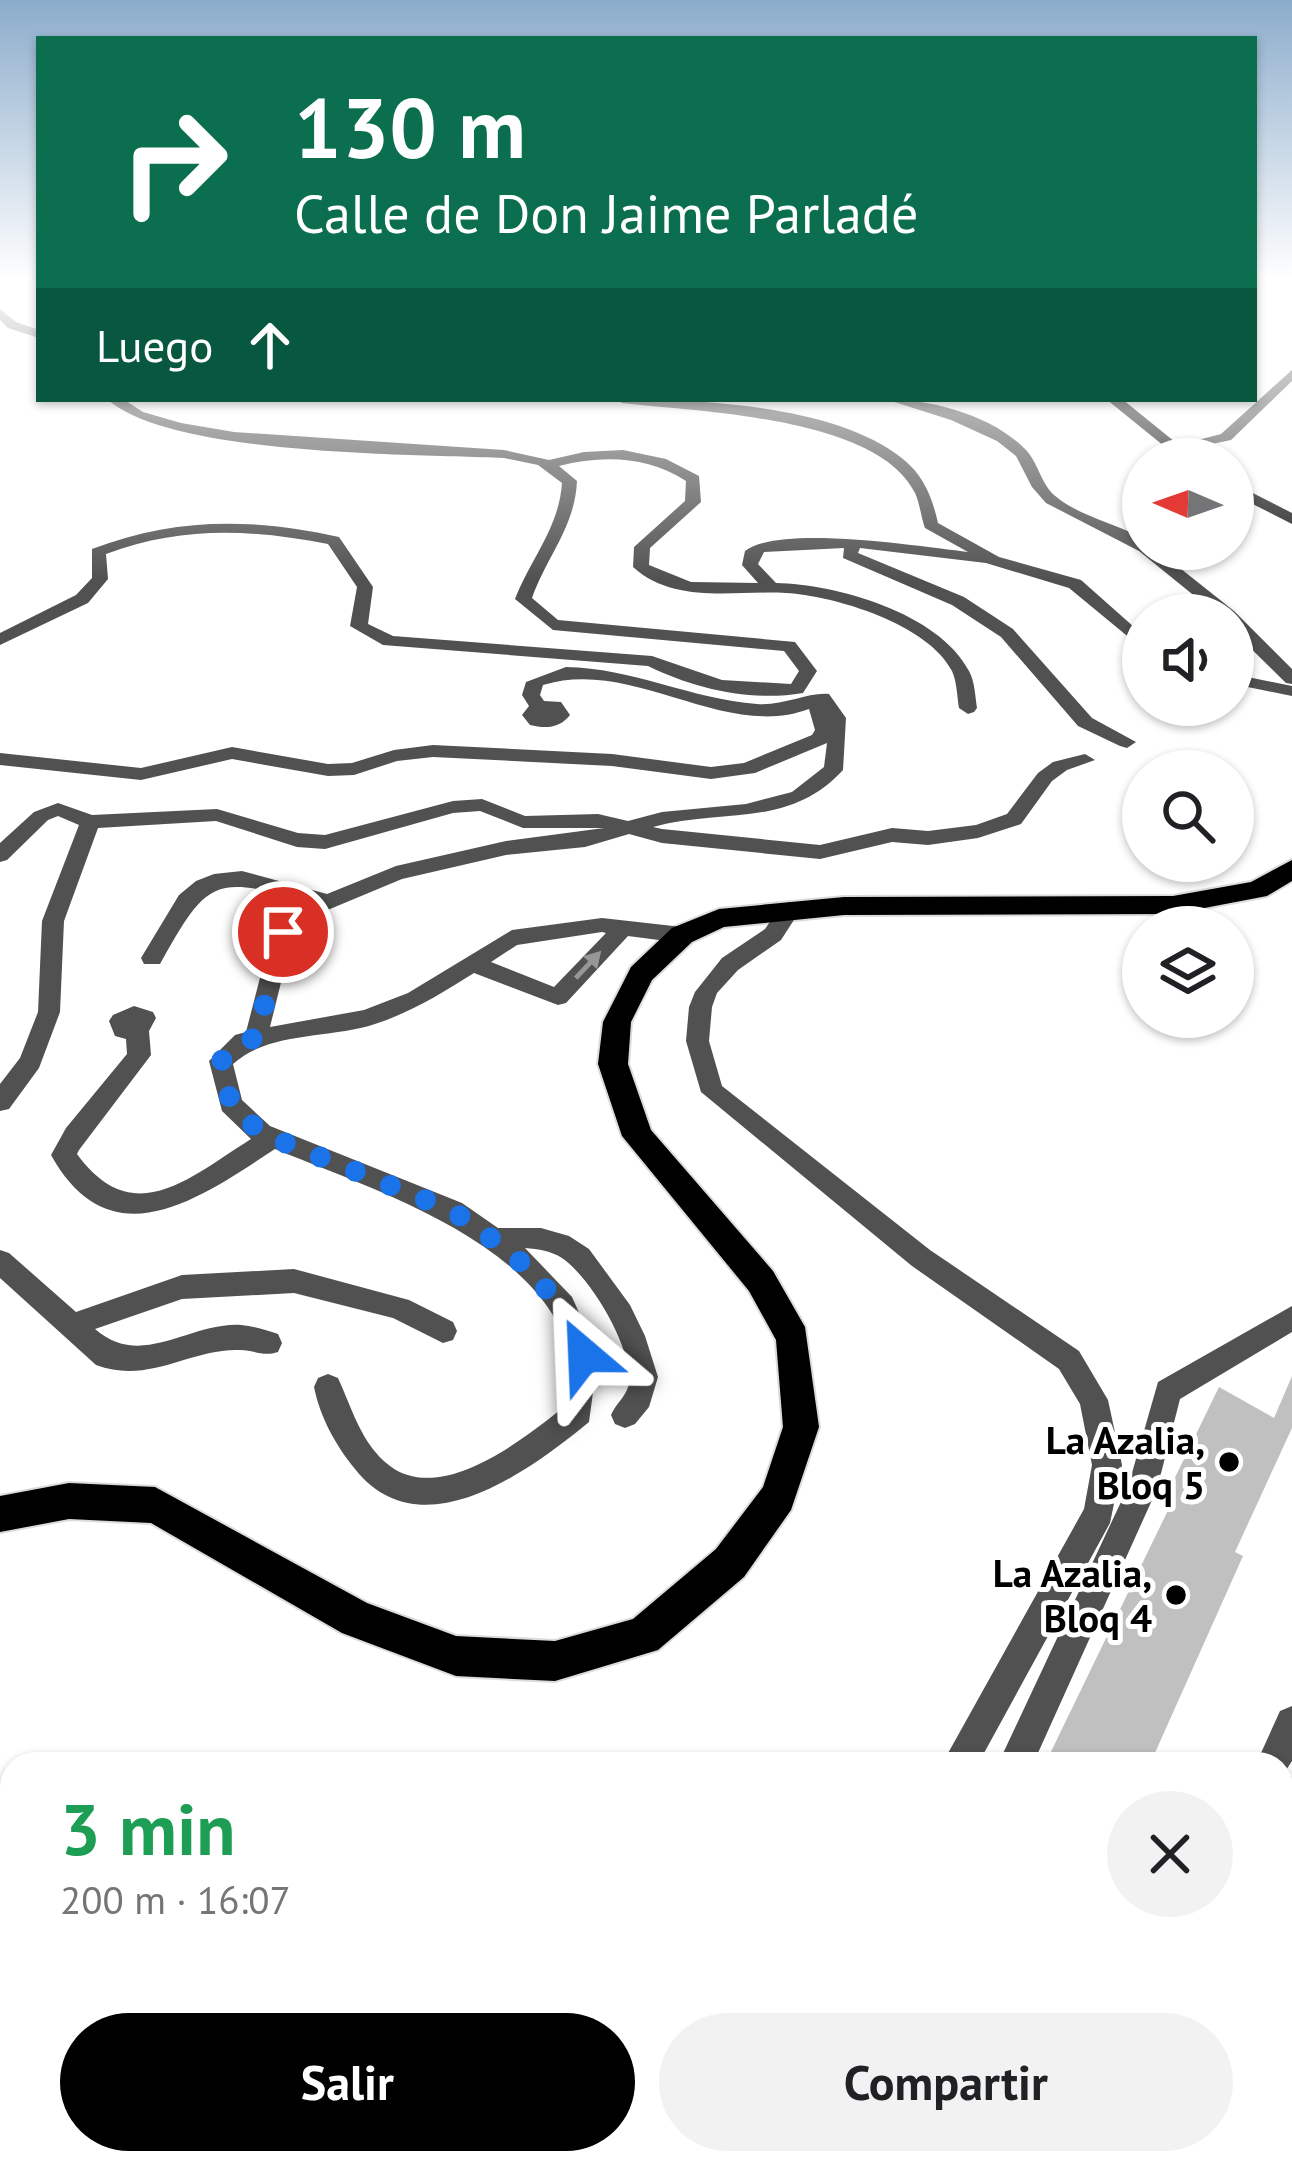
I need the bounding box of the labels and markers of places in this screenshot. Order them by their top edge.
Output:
pin [232,881,334,983]
place label: La Azalia, Bloq 5 [1046,1414,1205,1510]
marker: La Azalia, Bloq 5 [1216,1449,1242,1475]
place label: La Azalia, Bloq 4 [993,1547,1152,1643]
marker: La Azalia, Bloq 4 [1163,1582,1189,1608]

